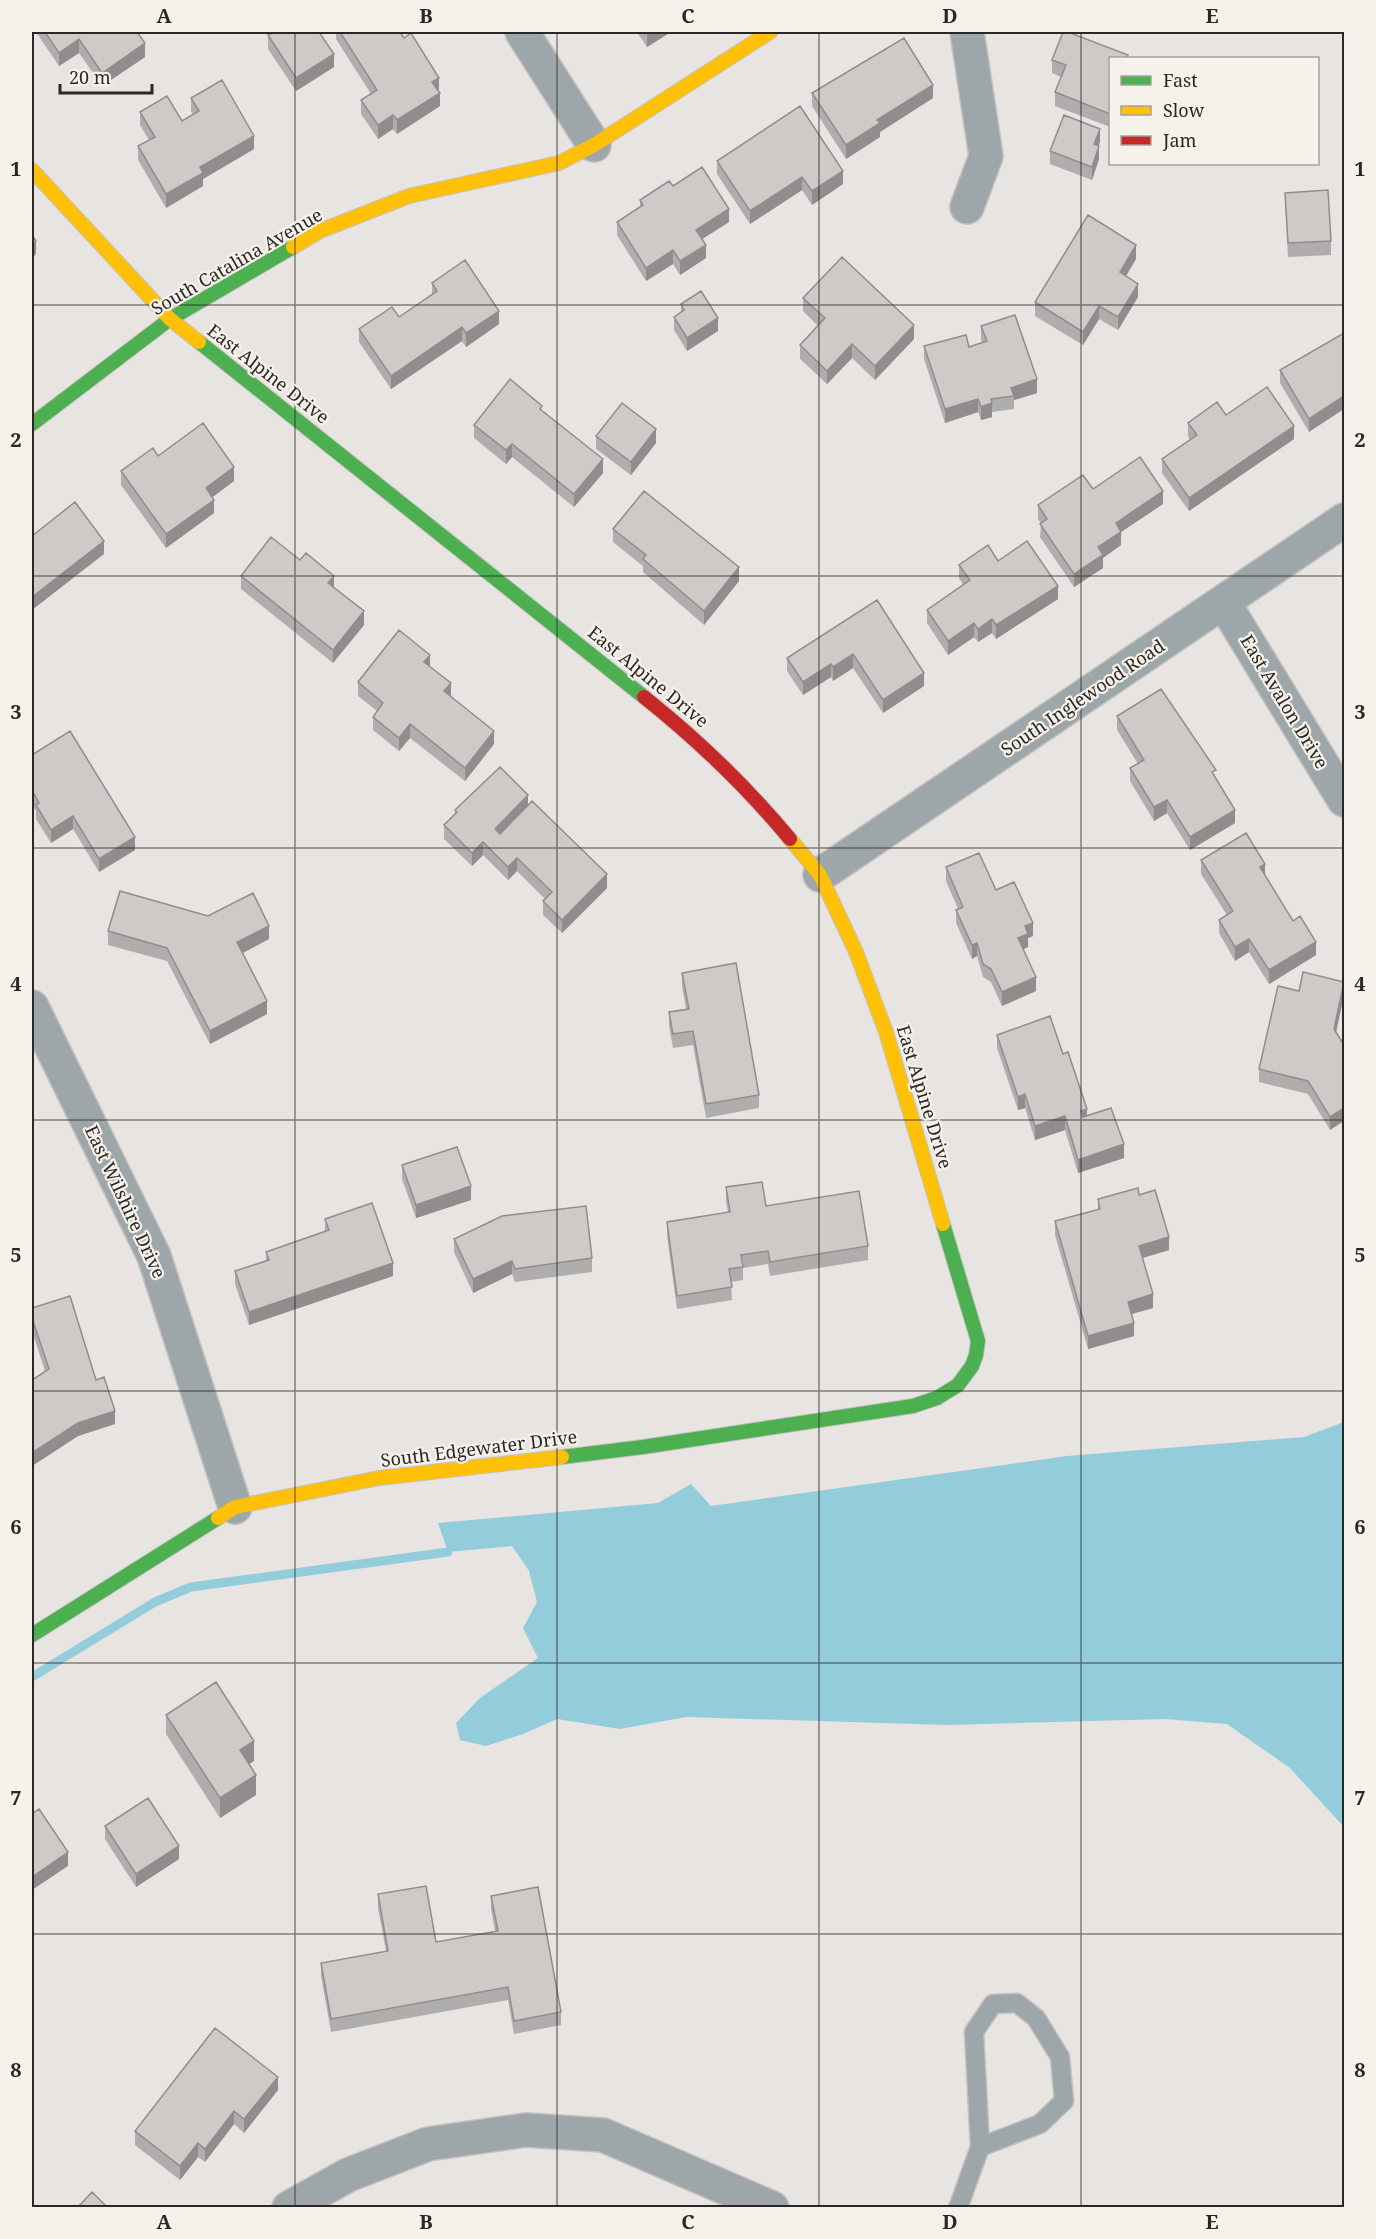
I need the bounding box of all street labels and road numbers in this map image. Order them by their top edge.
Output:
street label: South Catalina Avenue [147,202,326,320]
street label: East Alpine Drive [203,318,335,428]
street label: East Alpine Drive [583,620,714,732]
street label: East Avalon Drive [1235,630,1334,773]
street label: South Inglewood Road [996,633,1169,761]
street label: East Alpine Drive [892,1022,958,1171]
street label: East Wilshire Drive [80,1121,172,1282]
street label: South Edgewater Drive [379,1424,579,1472]

